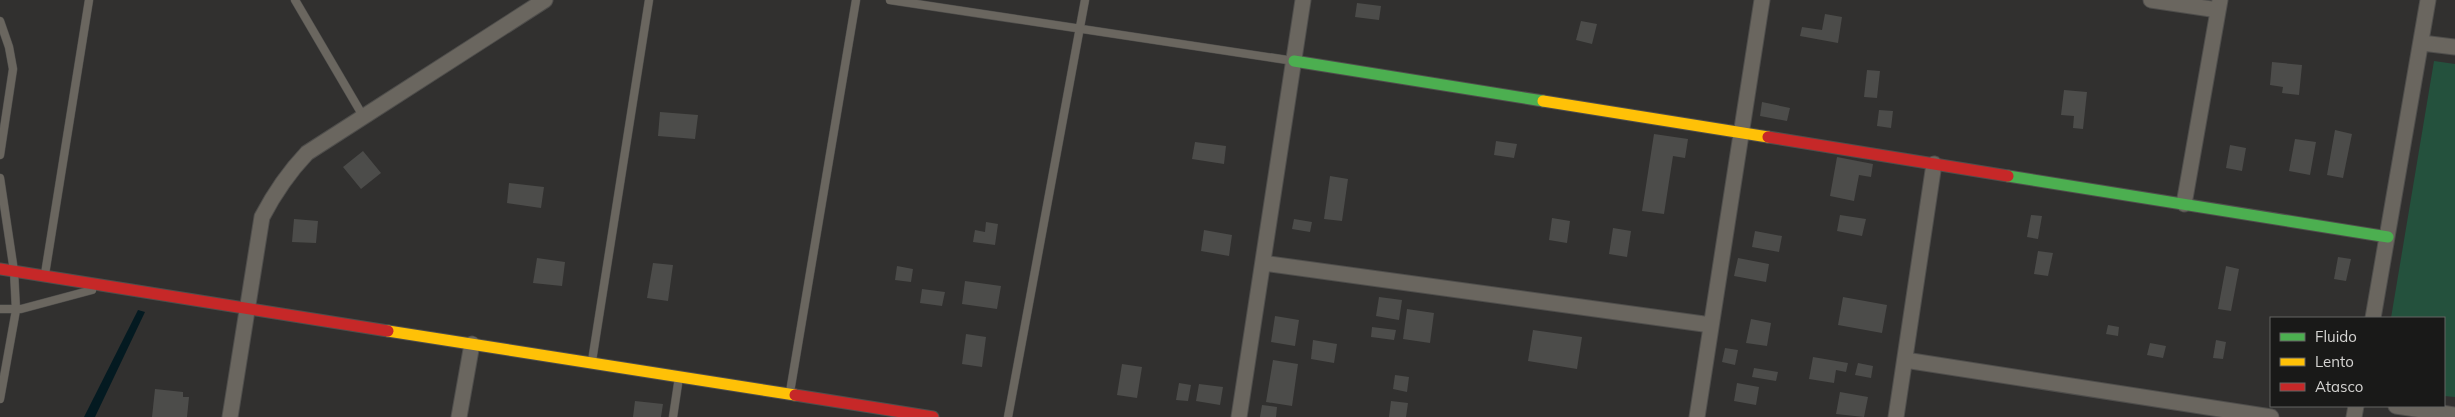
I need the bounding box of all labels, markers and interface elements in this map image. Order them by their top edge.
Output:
legend [2270,317,2445,407]
text: Fluido [2315,327,2357,346]
text: Lento [2315,352,2354,371]
text: Atasco [2315,377,2363,396]

